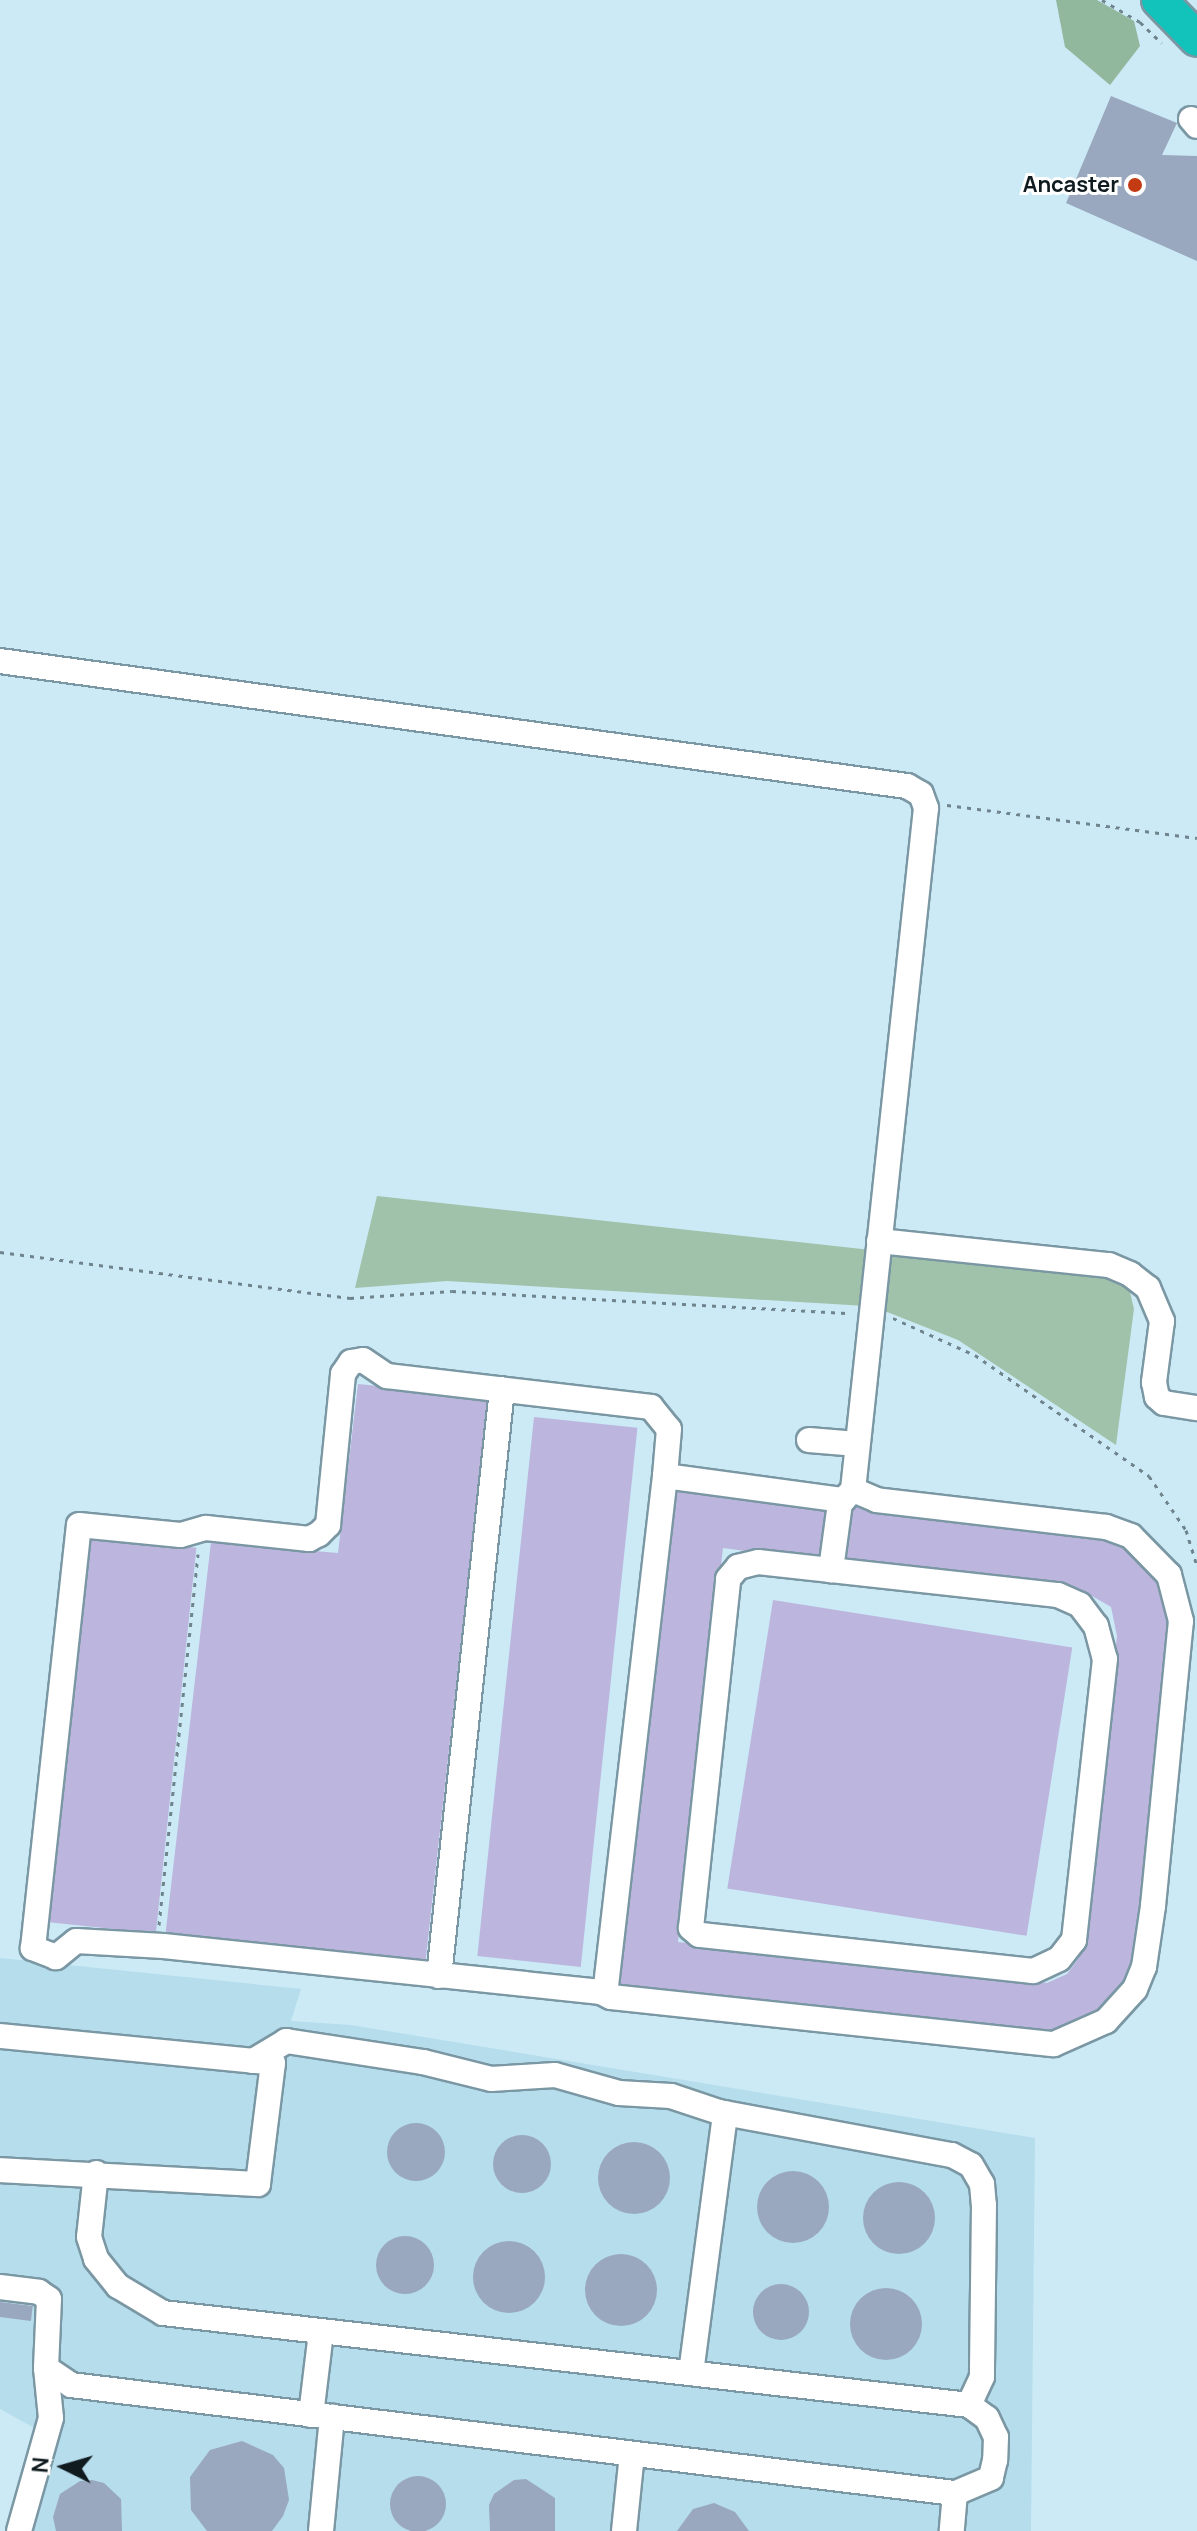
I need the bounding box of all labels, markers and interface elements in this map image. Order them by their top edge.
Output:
place label: Ancaster [1023,172,1119,198]
marker: Ancaster [1126,176,1144,194]
north arrow [24,2427,104,2507]
text: N [24,2456,56,2474]

